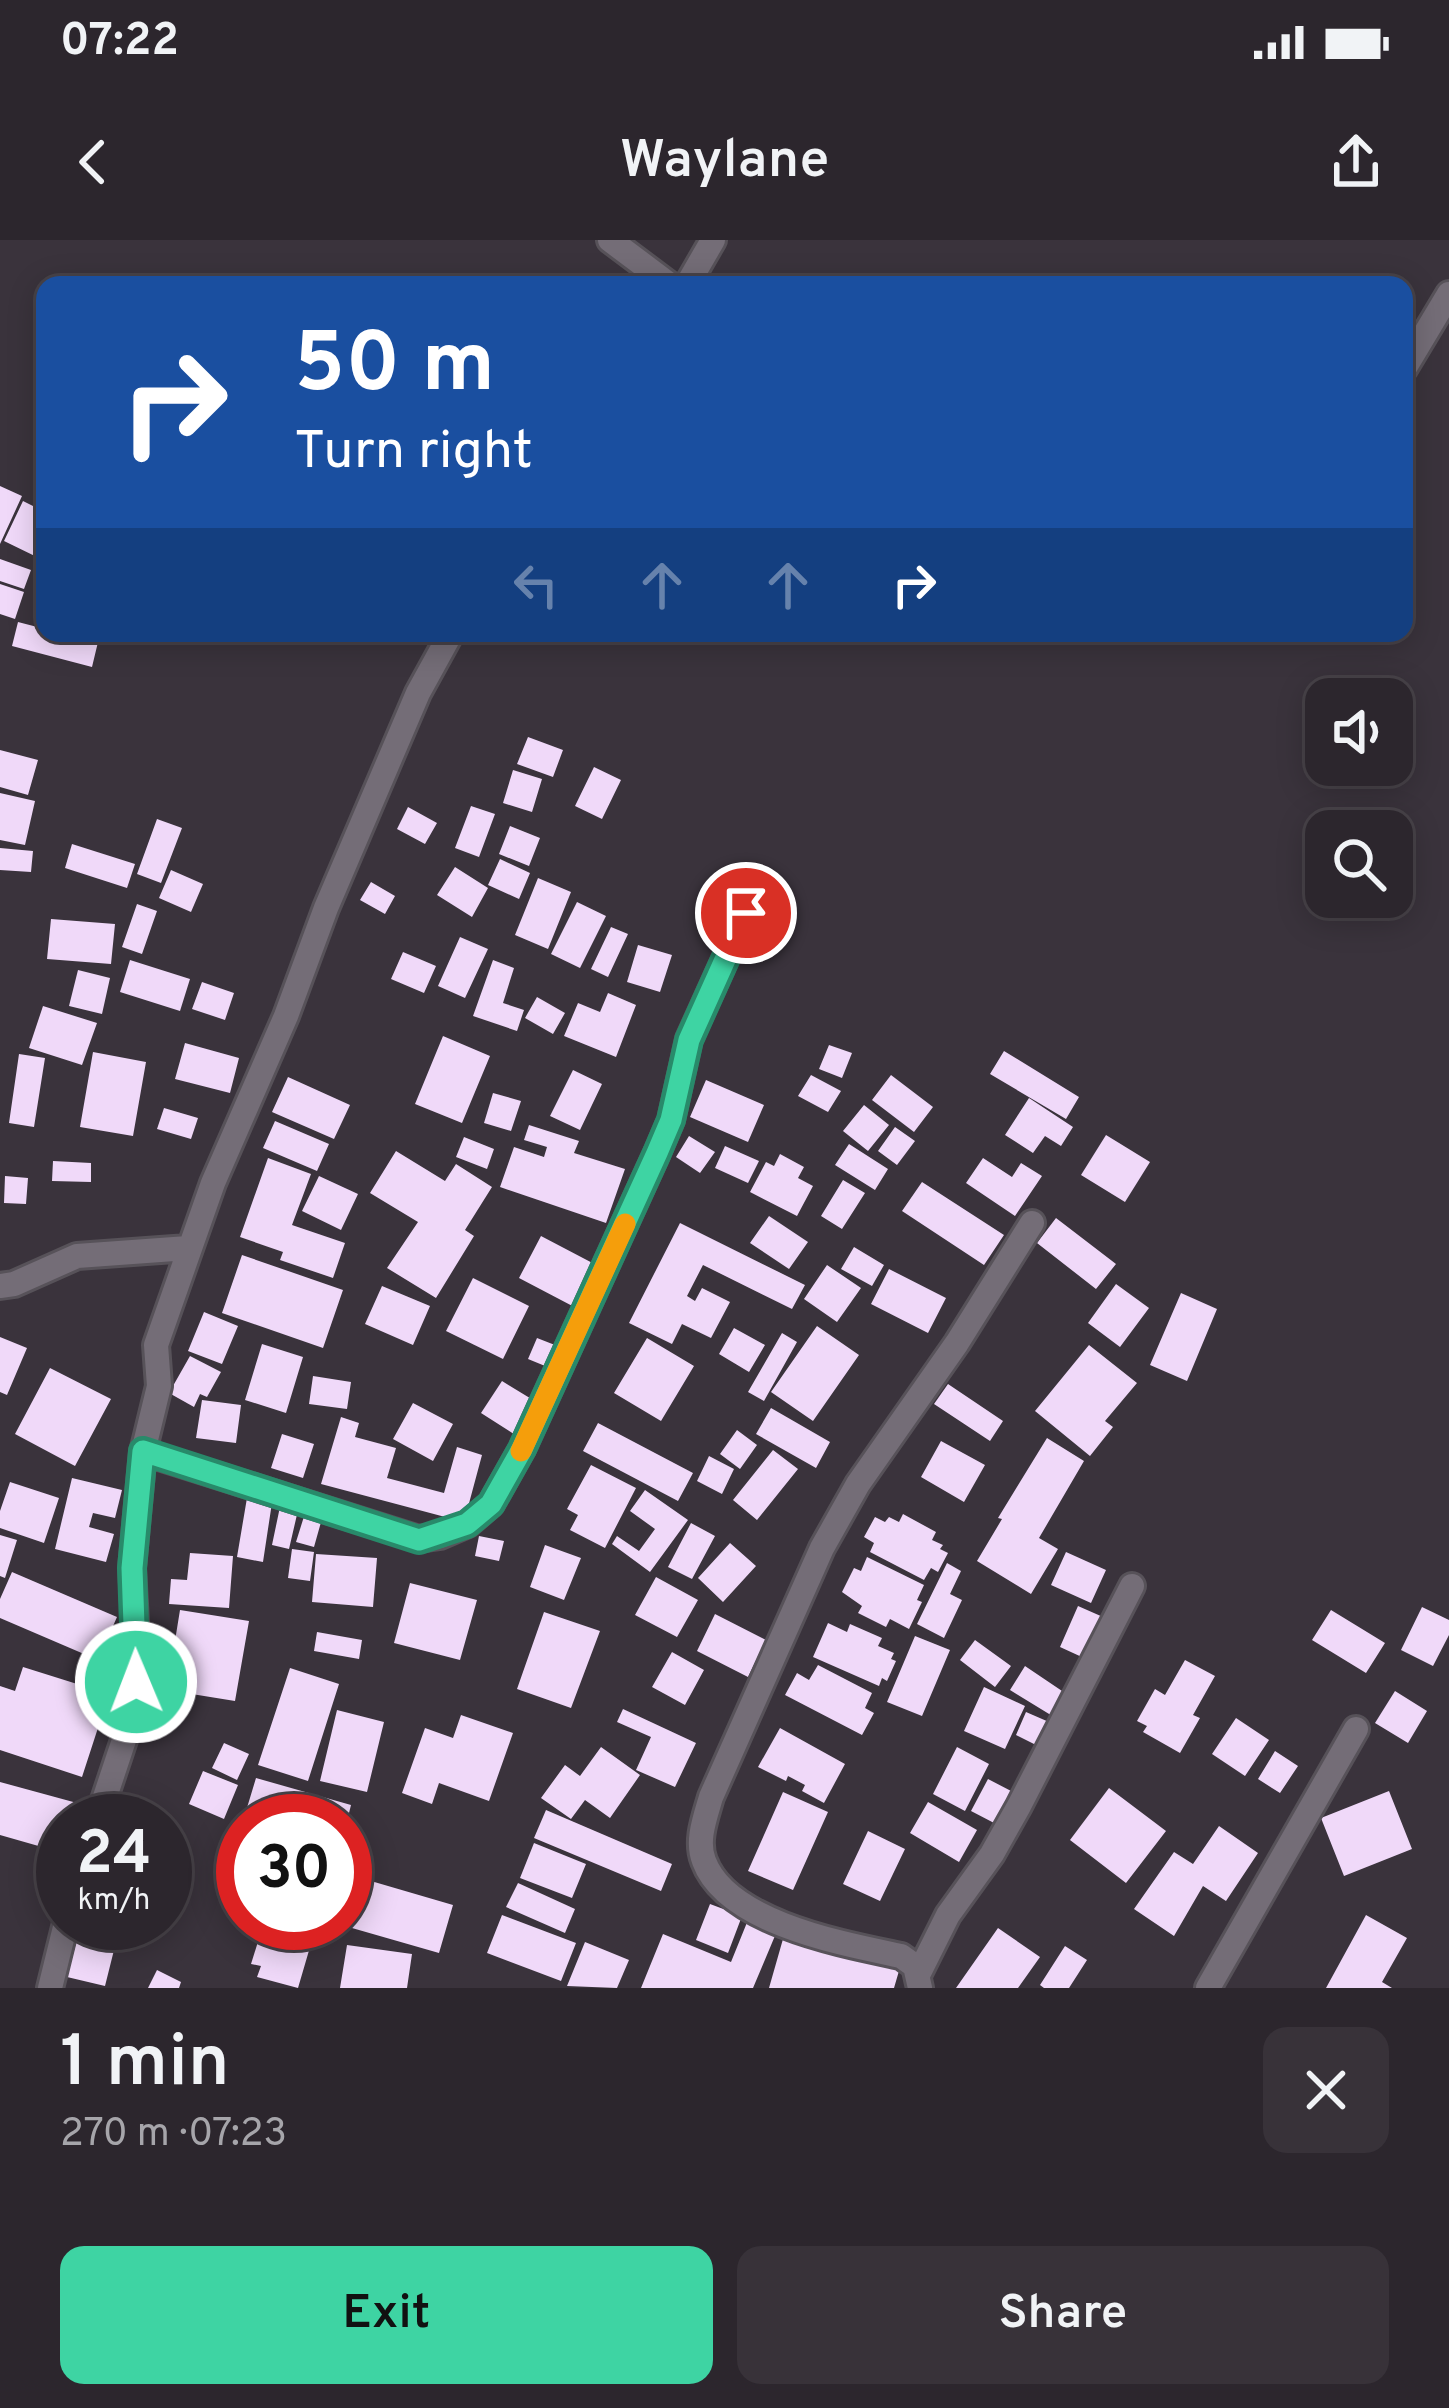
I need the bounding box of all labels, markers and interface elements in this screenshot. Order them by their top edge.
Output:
text: 07:22 [60,14,179,71]
text: Waylane [620,128,829,197]
icon: back [60,129,126,195]
icon: share [1323,129,1389,195]
text: 50 m [294,315,495,421]
icon: right [96,324,252,480]
text: Turn right [294,419,533,488]
icon: left [503,552,569,618]
icon: ahead [629,552,695,618]
icon: ahead [755,552,821,618]
icon: right [881,552,947,618]
map controls [1305,678,1413,918]
button: sound [1305,678,1413,786]
button: search [1305,810,1413,918]
pin [695,862,797,964]
icon: arrive [713,880,779,946]
position arrow [73,1619,199,1745]
speed limit sign: 30 [216,1794,372,1950]
text: 24 [76,1819,152,1895]
text: km/h [78,1883,150,1920]
text: 1 min [60,2020,230,2112]
button: close [1263,2027,1389,2153]
text: 270 m · 07:23 [60,2111,287,2160]
button: Exit [60,2246,713,2384]
button: Share [737,2246,1389,2384]

